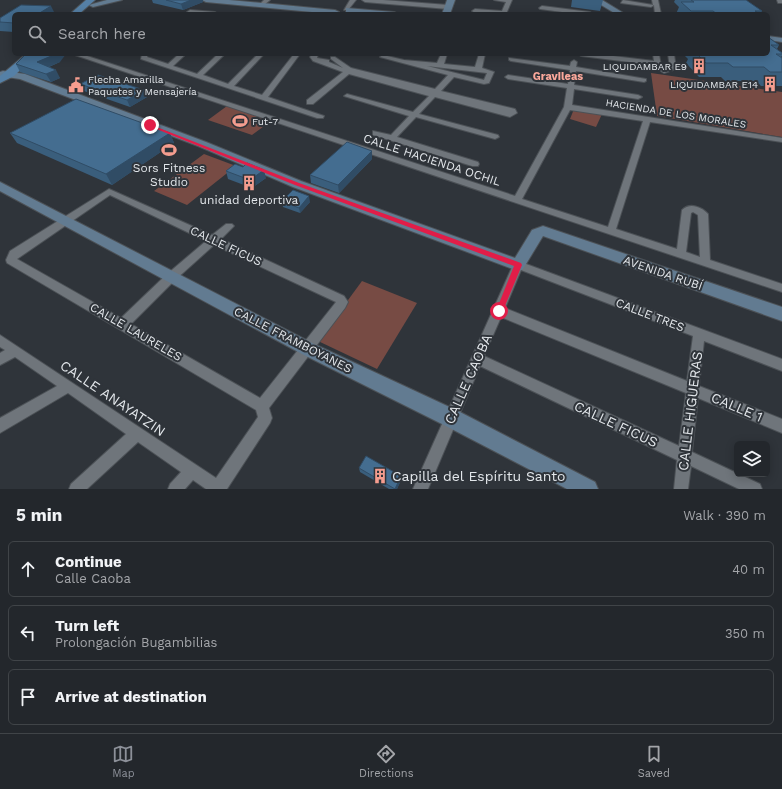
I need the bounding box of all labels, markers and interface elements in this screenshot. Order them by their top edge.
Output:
search box [12,12,770,56]
icon: search [26,23,48,45]
text: Search here [58,25,146,43]
building icon: LIQUIDAMBAR E9 [690,57,708,75]
place label: LIQUIDAMBAR E9 [603,61,687,72]
district label: Gravileas [533,70,583,83]
place label: Flecha Amarilla Paquetes y Mensajería [88,74,197,97]
building icon: LIQUIDAMBAR E14 [761,75,779,93]
public building icon: Flecha Amarilla Paquetes y Mensajería [67,76,85,94]
place label: LIQUIDAMBAR E14 [670,79,758,90]
street label: HACIENDA DE LOS MORALES [605,97,747,130]
sports icon: Fut-7 [231,112,249,130]
route end [141,116,159,134]
place label: Fut-7 [252,116,278,127]
street label: CALLE HACIENDA OCHIL [362,131,502,189]
sports icon: Sors Fitness Studio [160,141,178,159]
place label: Sors Fitness Studio [133,161,205,189]
building icon: unidad deportiva [240,174,258,192]
place label: unidad deportiva [200,193,299,207]
street label: CALLE FICUS [188,223,264,269]
street label: AVENIDA RUBÍ [622,253,705,293]
street label: CALLE TRES [614,295,686,335]
street label: CALLE LAURELES [88,300,184,364]
route start [490,302,508,320]
street label: CALLE FRAMBOYANES [232,304,354,376]
street label: CALLE CAOBA [441,332,495,426]
street label: CALLE HIGUERAS [675,350,705,472]
street label: CALLE ANAYATZIN [57,357,169,439]
street label: CALLE 1 [709,389,765,425]
street label: CALLE FICUS [572,398,660,450]
map controls [734,441,770,477]
button: layers [734,441,770,477]
building icon: Capilla del Espíritu Santo [371,467,389,485]
place label: Capilla del Espíritu Santo [392,468,566,484]
text: 5 min [16,505,62,525]
text: Walk · 390 m [683,508,766,523]
text: Continue [55,553,122,571]
icon: ahead [17,558,39,580]
text: 40 m [732,562,765,577]
text: Calle Caoba [55,571,131,586]
text: Turn left [55,617,119,635]
icon: left [17,622,39,644]
text: 350 m [725,626,765,641]
text: Prolongación Bugambilias [55,635,217,650]
icon: arrive [17,686,39,708]
text: Arrive at destination [55,688,207,706]
tab: Map [112,743,135,780]
tab: Directions [359,743,413,780]
tab: Saved [638,743,670,780]

